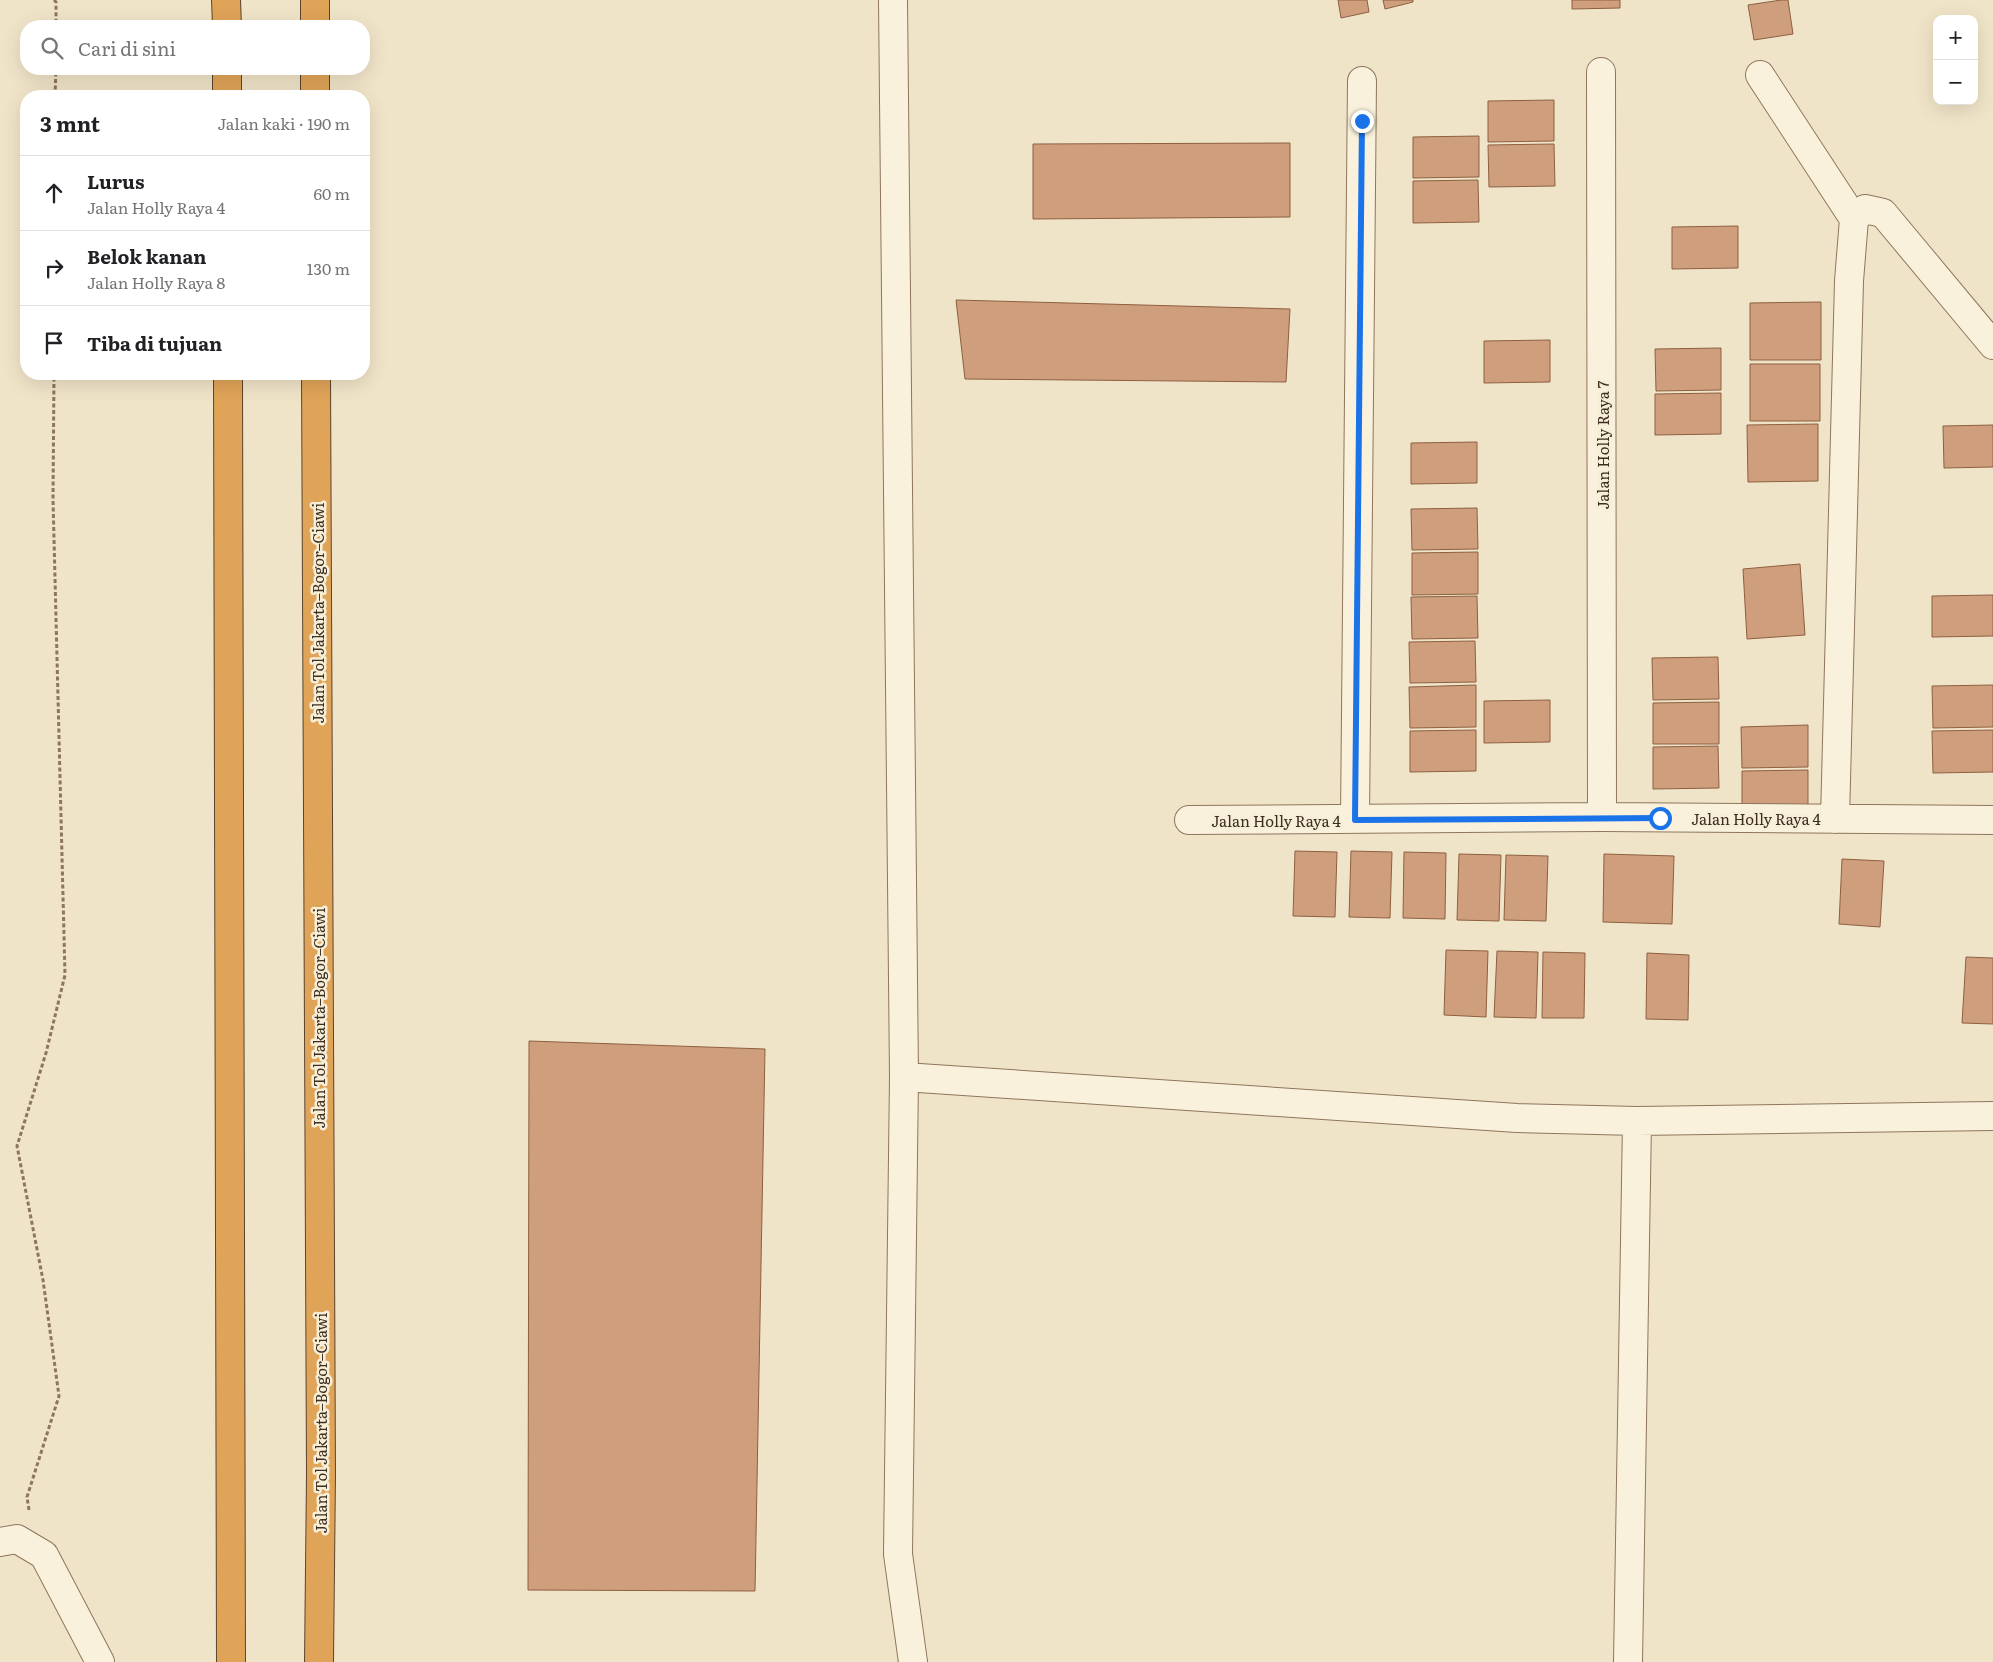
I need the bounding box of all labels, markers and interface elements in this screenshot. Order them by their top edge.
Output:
map controls [1933,15,1978,105]
button: + [1933,15,1978,60]
search box [20,20,370,75]
icon: search [38,34,66,62]
text: Cari di sini [78,34,176,62]
button: − [1933,60,1978,105]
text: 3 mnt [40,107,100,138]
route end [1351,110,1374,133]
text: Jalan kaki · 190 m [217,111,350,135]
text: Lurus [87,167,144,195]
icon: ahead [40,179,68,207]
text: 60 m [313,181,350,205]
text: Jalan Holly Raya 4 [87,195,225,219]
text: Belok kanan [87,242,206,270]
icon: right [40,254,68,282]
text: 130 m [307,256,350,280]
text: Jalan Holly Raya 8 [87,270,225,294]
icon: arrive [40,329,68,357]
text: Tiba di tujuan [87,329,222,357]
street label: Jalan Holly Raya 7 [1591,380,1614,509]
street label: Jalan Tol Jakarta–Bogor–Ciawi [306,503,329,723]
route start [1649,807,1672,830]
street label: Jalan Holly Raya 4 [1691,807,1821,830]
street label: Jalan Holly Raya 4 [1211,809,1341,832]
street label: Jalan Tol Jakarta–Bogor–Ciawi [307,908,330,1128]
street label: Jalan Tol Jakarta–Bogor–Ciawi [309,1313,332,1533]

